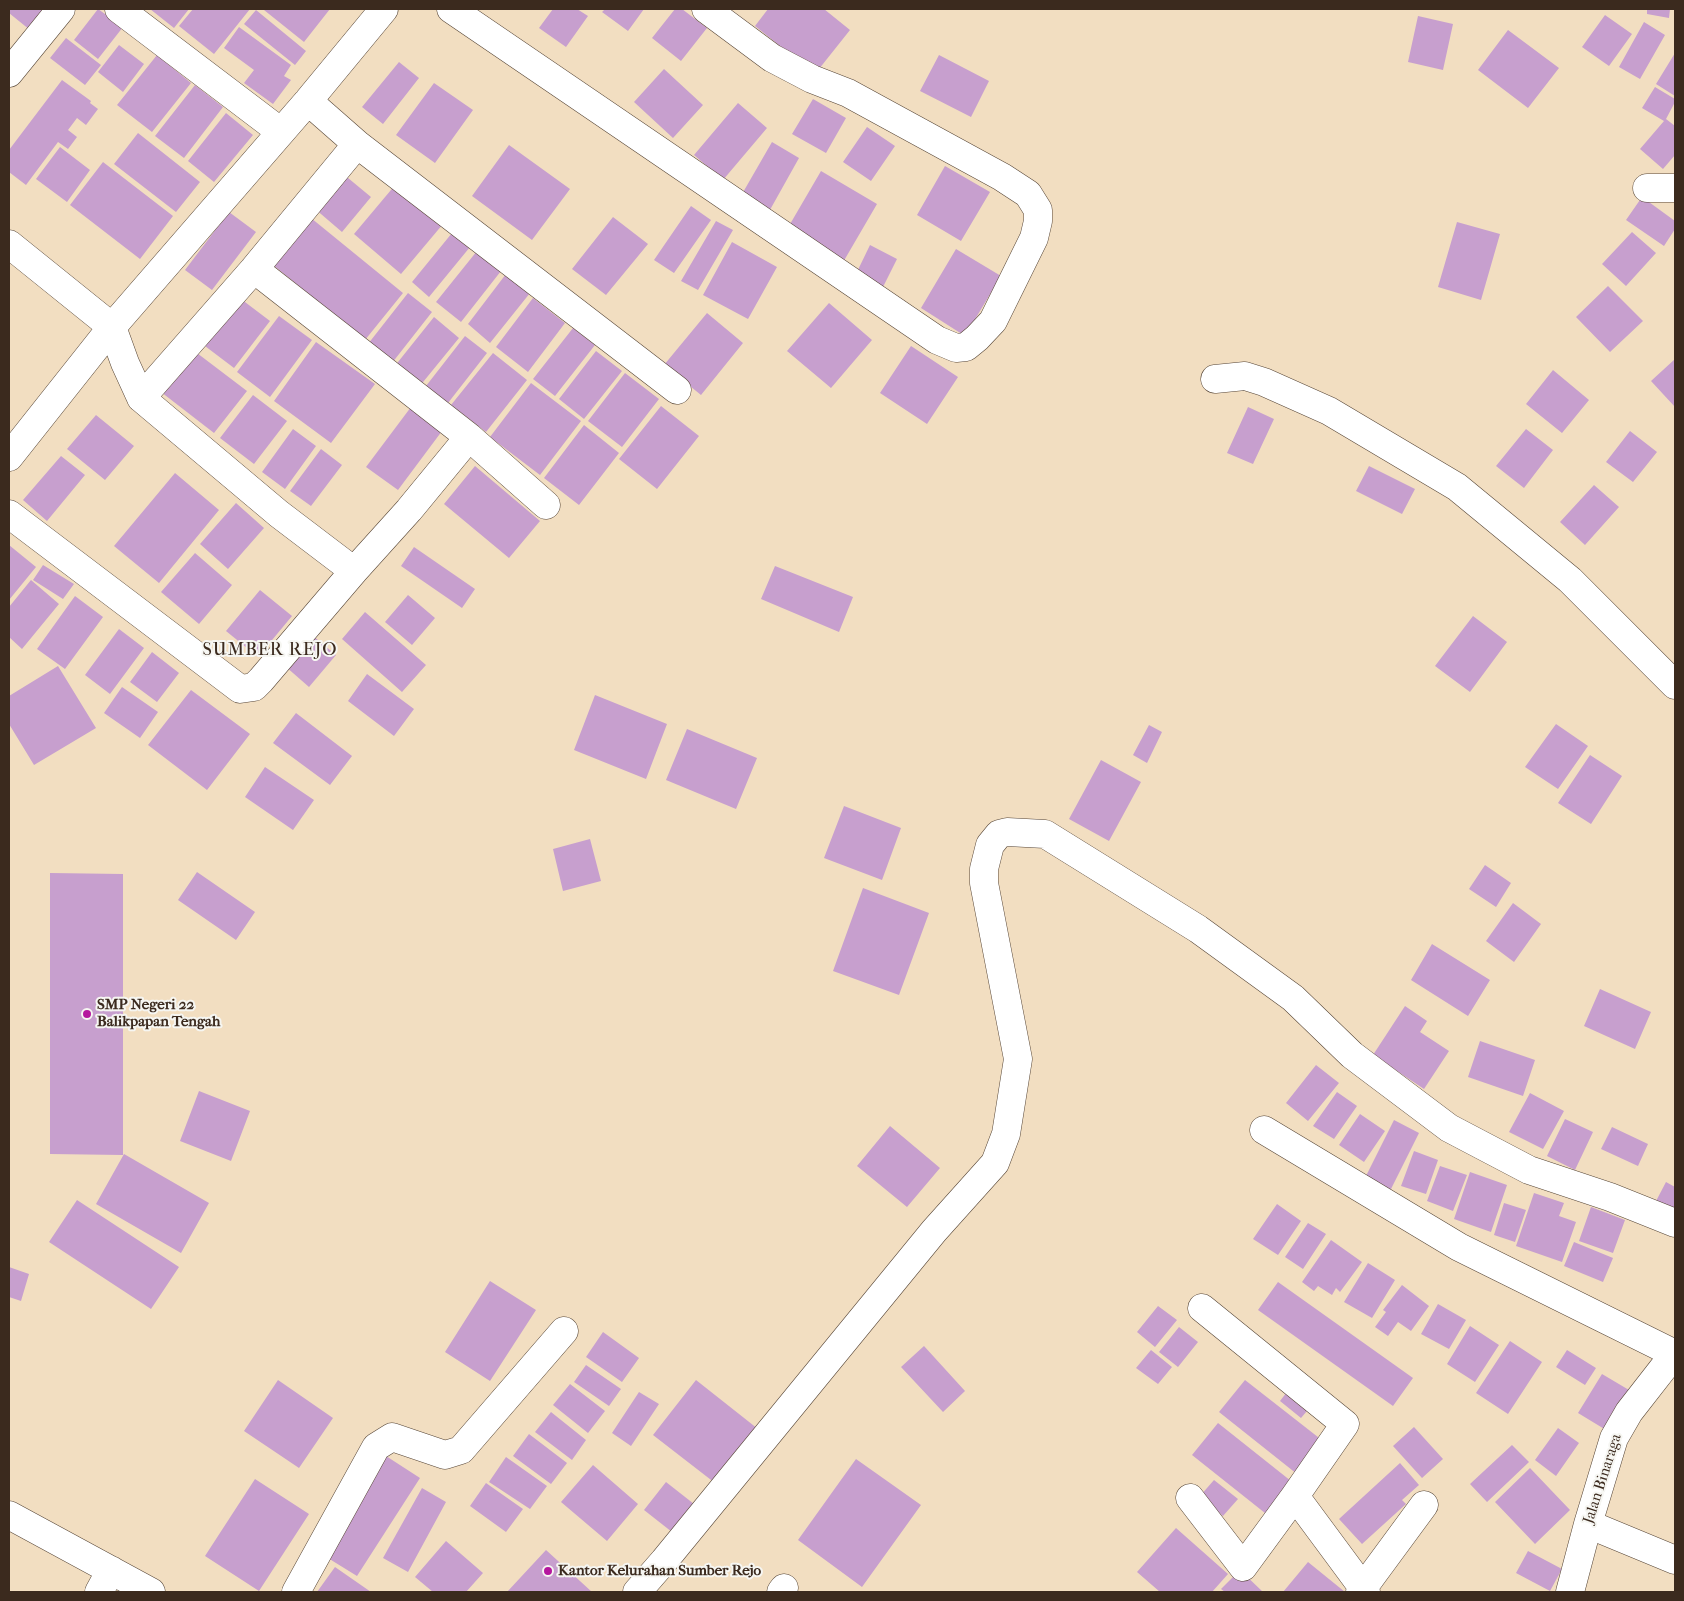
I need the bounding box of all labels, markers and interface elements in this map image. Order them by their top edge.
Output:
district label: SUMBER REJO [201,640,339,662]
place label: SMP Negeri 22 Balikpapan Tengah [97,996,220,1031]
marker: SMP Negeri 22 Balikpapan Tengah [81,1008,93,1020]
street label: Jalan Binaraga [1580,1432,1626,1526]
place label: Kantor Kelurahan Sumber Rejo [558,1562,761,1580]
marker: Kantor Kelurahan Sumber Rejo [542,1565,554,1577]

